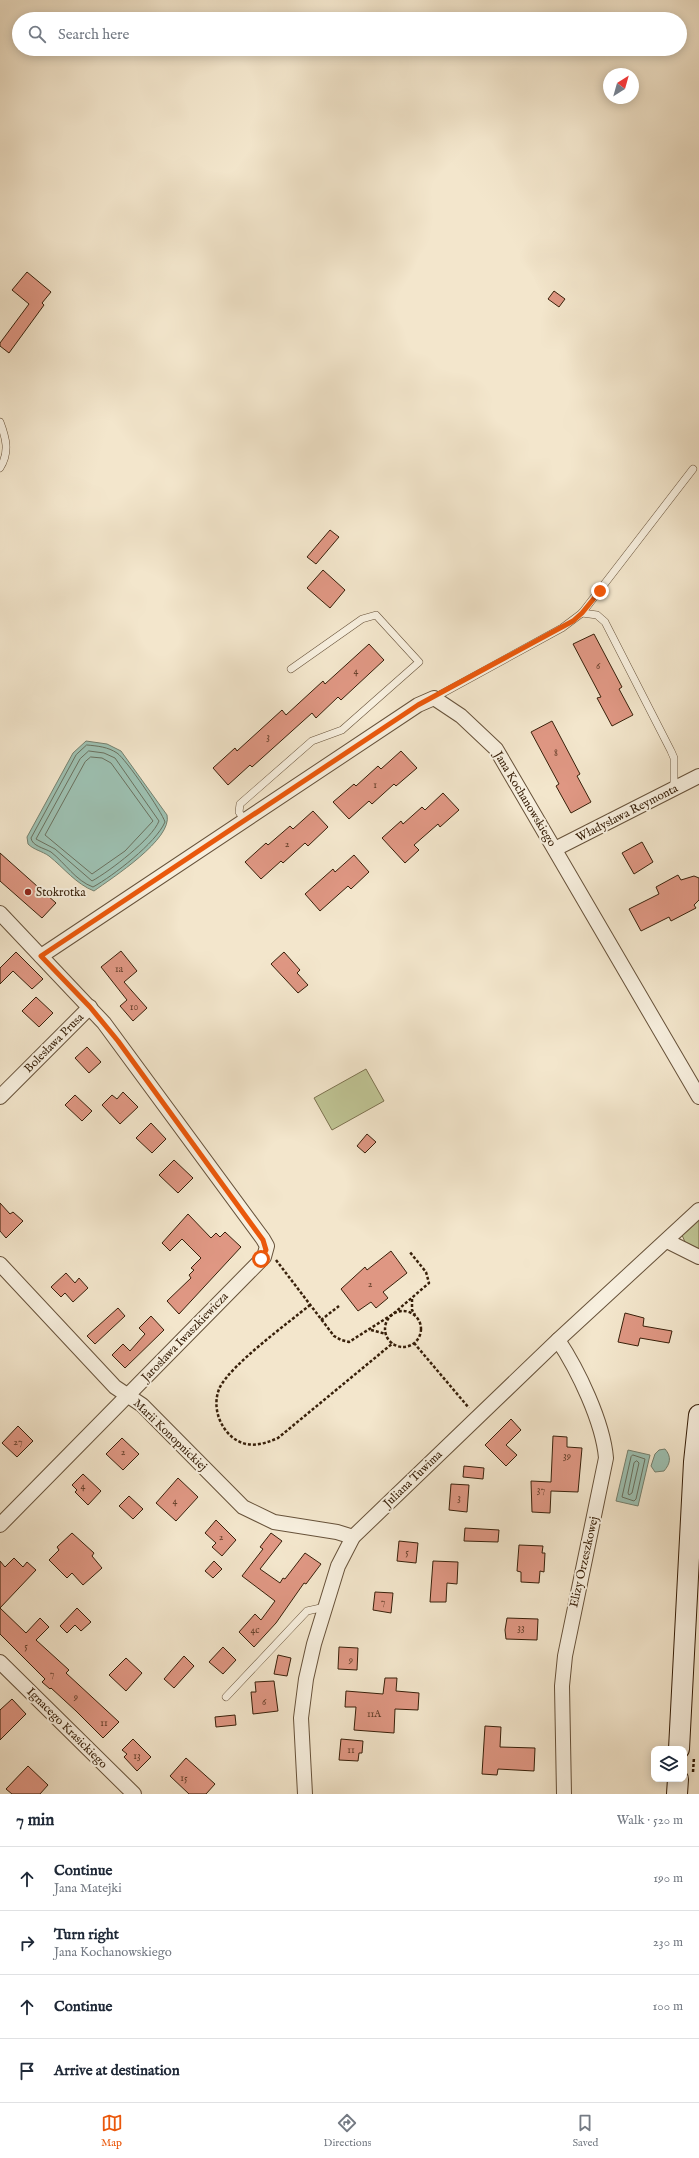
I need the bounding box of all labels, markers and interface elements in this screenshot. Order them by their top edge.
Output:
search box [12,12,687,56]
icon: search [26,23,48,45]
text: Search here [58,25,129,44]
north arrow [603,68,639,104]
route end [591,582,609,600]
house number: 6 [596,660,601,673]
house number: 4 [354,665,359,678]
house number: 3 [266,731,270,744]
street label: Jana Kochanowskiego [489,747,560,850]
house number: 8 [554,747,558,760]
house number: 1 [373,779,377,792]
street label: Władysława Reymonta [573,780,681,845]
house number: 2 [285,838,290,851]
place label: Stokrotka [36,885,86,900]
marker: Stokrotka [23,887,33,897]
house number: 1a [115,963,124,976]
house number: 10 [130,1001,138,1014]
street label: Bolesława Prusa [21,1009,88,1076]
route start [252,1250,270,1268]
house number: 2 [368,1278,373,1291]
street label: Jarosława Iwaszkiewicza [137,1289,233,1387]
street label: Marii Konopnickiej [129,1396,210,1475]
house number: 27 [13,1436,23,1449]
house number: 2 [121,1446,126,1459]
street label: Juliana Tuwima [379,1447,447,1513]
house number: 39 [563,1450,571,1463]
house number: 4 [81,1480,86,1493]
house number: 37 [537,1484,546,1497]
house number: 3 [457,1492,461,1505]
house number: 4 [173,1495,178,1508]
street label: Elizy Orzeszkowej [566,1515,602,1609]
house number: 2 [219,1531,224,1544]
house number: 5 [405,1546,409,1559]
house number: 7 [381,1596,386,1609]
house number: 33 [517,1622,525,1635]
house number: 4c [250,1624,260,1637]
house number: 5 [24,1640,28,1653]
house number: 9 [348,1654,353,1667]
house number: 7 [50,1668,55,1681]
street label: Ignacego Krasickiego [23,1684,111,1772]
house number: 9 [73,1691,78,1704]
house number: 6 [262,1696,267,1709]
house number: 11A [367,1708,381,1721]
house number: 11 [100,1717,108,1730]
house number: 11 [347,1744,355,1757]
map controls [651,1746,687,1782]
button: layers [651,1746,687,1782]
house number: 13 [133,1750,141,1763]
house number: 15 [180,1772,188,1785]
text: 7 min [16,1810,54,1831]
text: Walk · 520 m [617,1812,683,1829]
text: Continue [54,1861,112,1880]
icon: ahead [16,1868,38,1890]
text: 190 m [653,1870,683,1887]
text: Jana Matejki [54,1880,122,1897]
text: Turn right [54,1925,119,1944]
icon: right [16,1932,38,1954]
text: 230 m [653,1934,683,1951]
text: Jana Kochanowskiego [54,1944,172,1961]
icon: ahead [16,1996,38,2018]
text: Continue [54,1997,112,2016]
text: 100 m [653,1998,683,2015]
icon: arrive [16,2060,38,2082]
text: Arrive at destination [54,2061,180,2080]
tab: Map [101,2112,123,2150]
tab: Directions [324,2112,371,2150]
tab: Saved [572,2112,598,2150]

